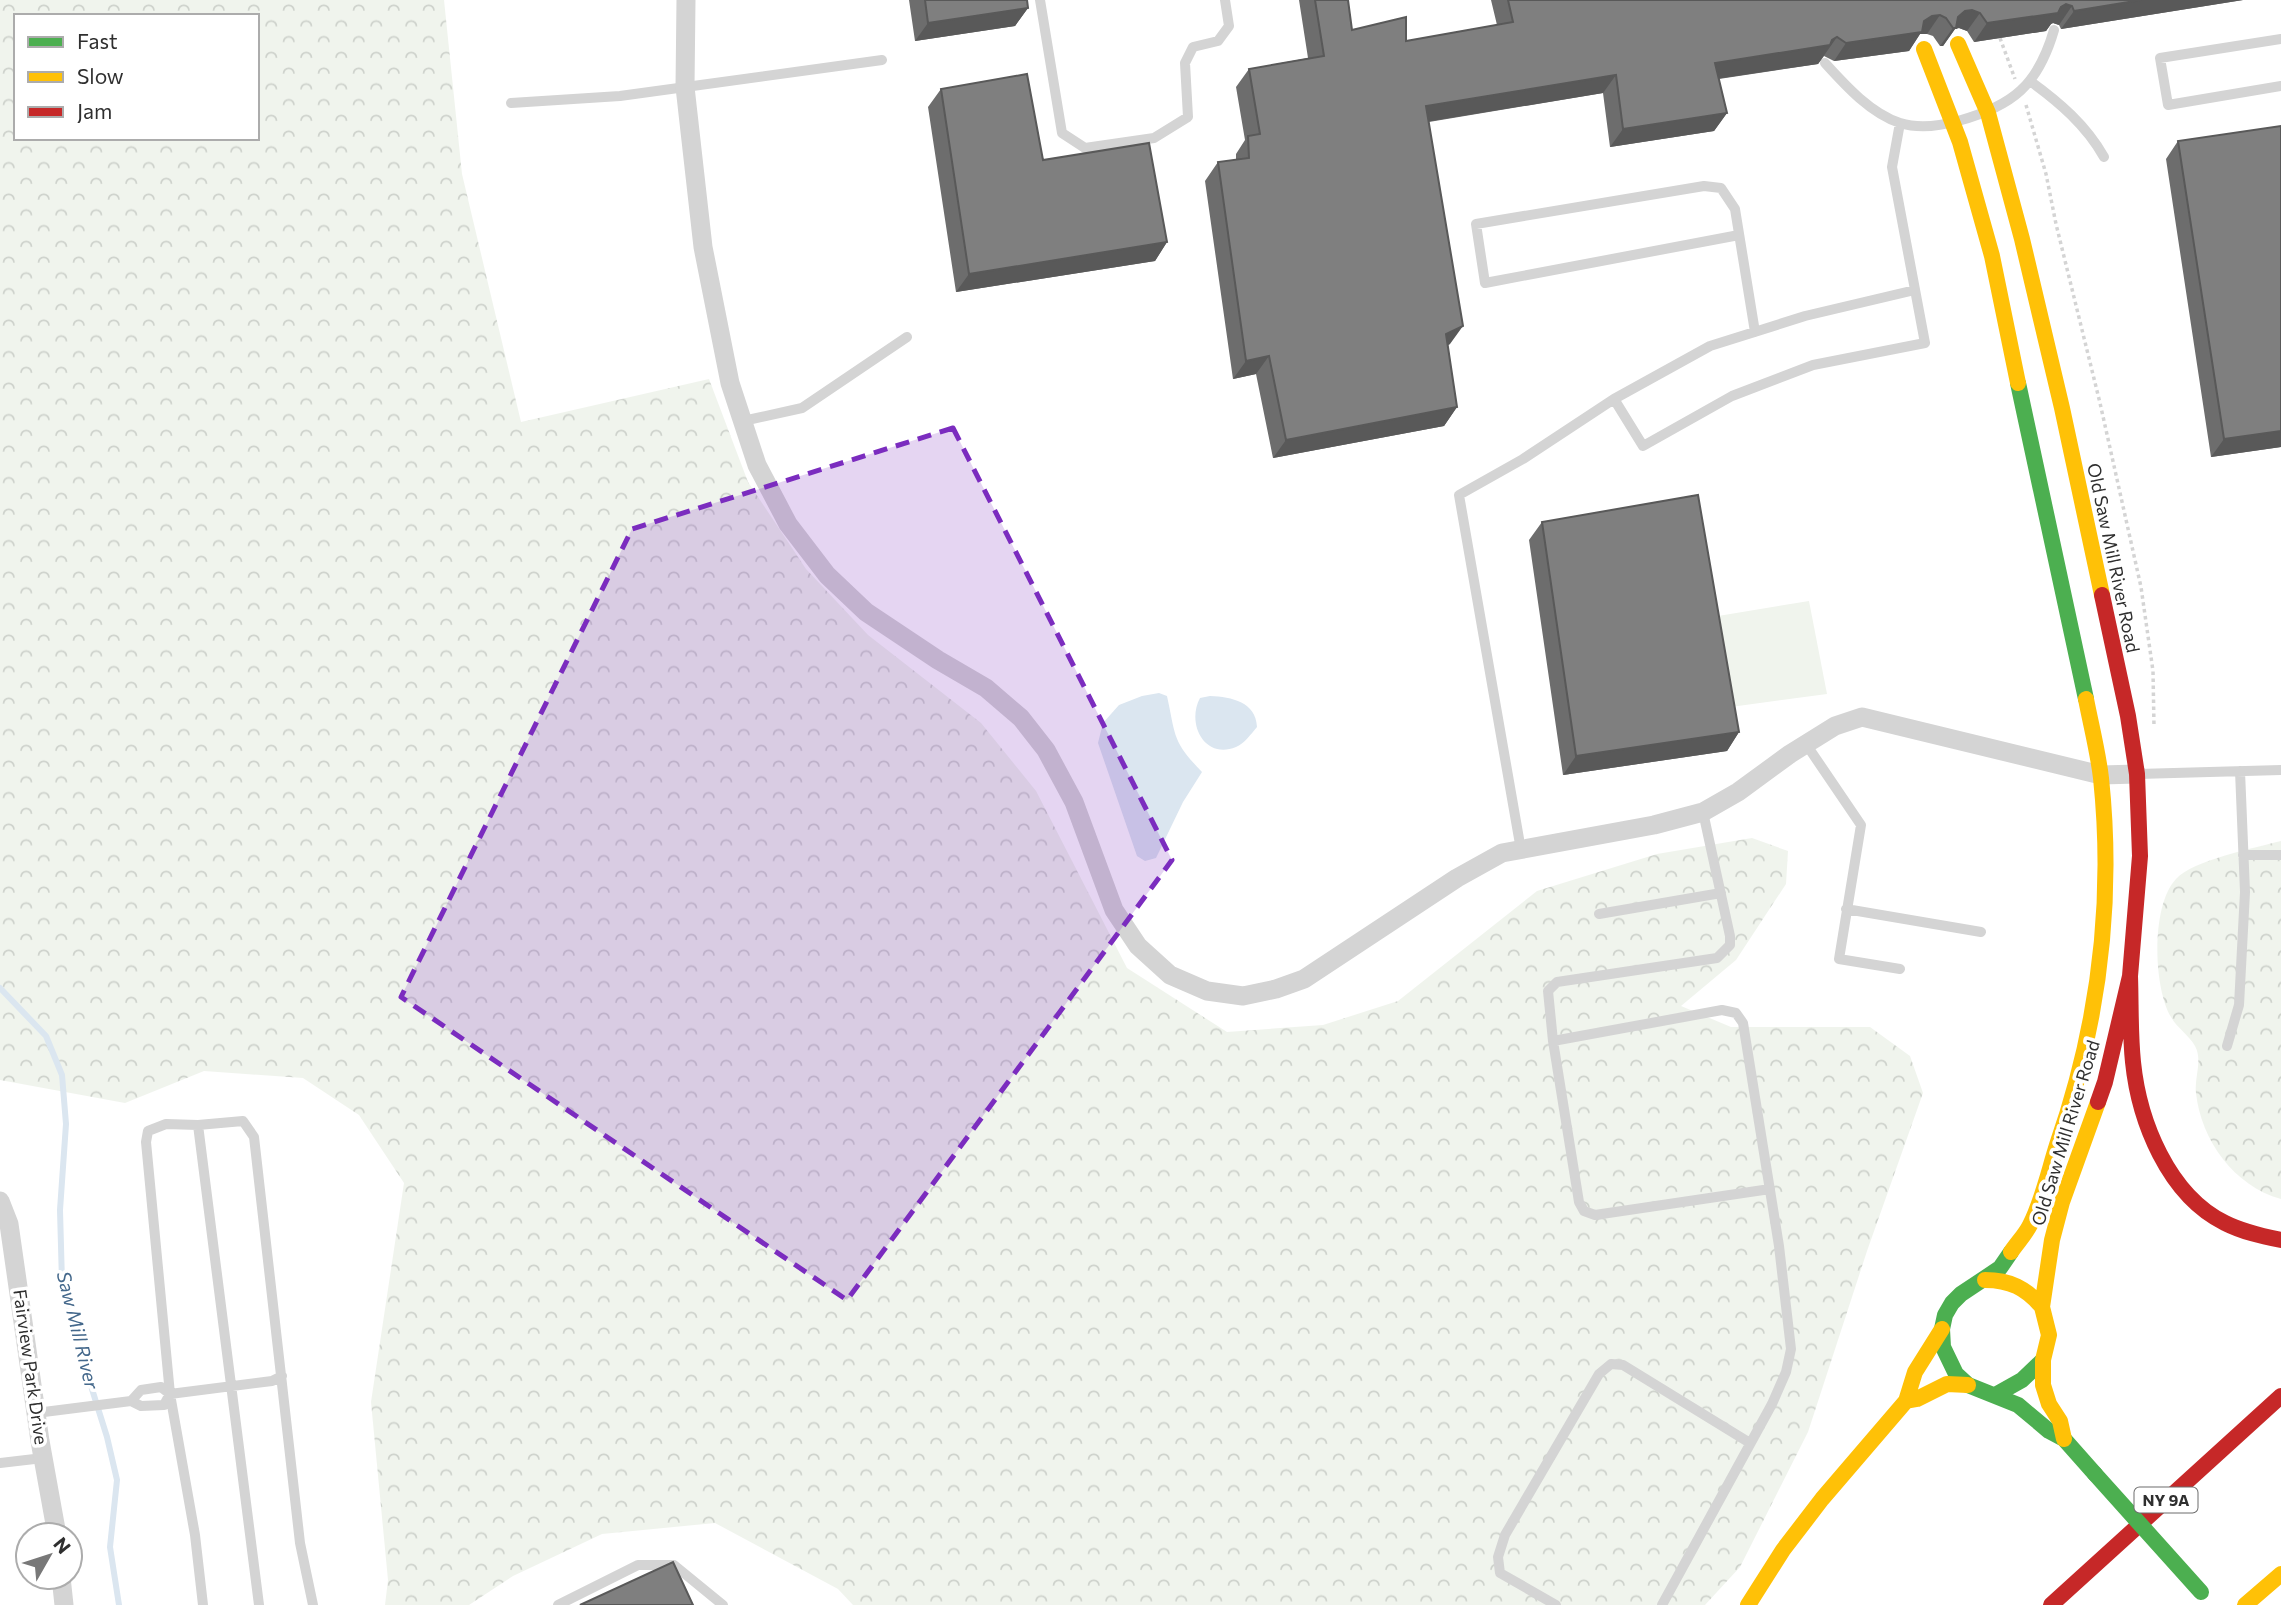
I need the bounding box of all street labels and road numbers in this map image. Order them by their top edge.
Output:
street label: Old Saw Mill River Road [2083,461,2145,654]
street label: Old Saw Mill River Road [2026,1037,2104,1228]
street label: Fairview Park Drive [9,1288,53,1446]
road number: NY 9A [2134,1488,2198,1512]

